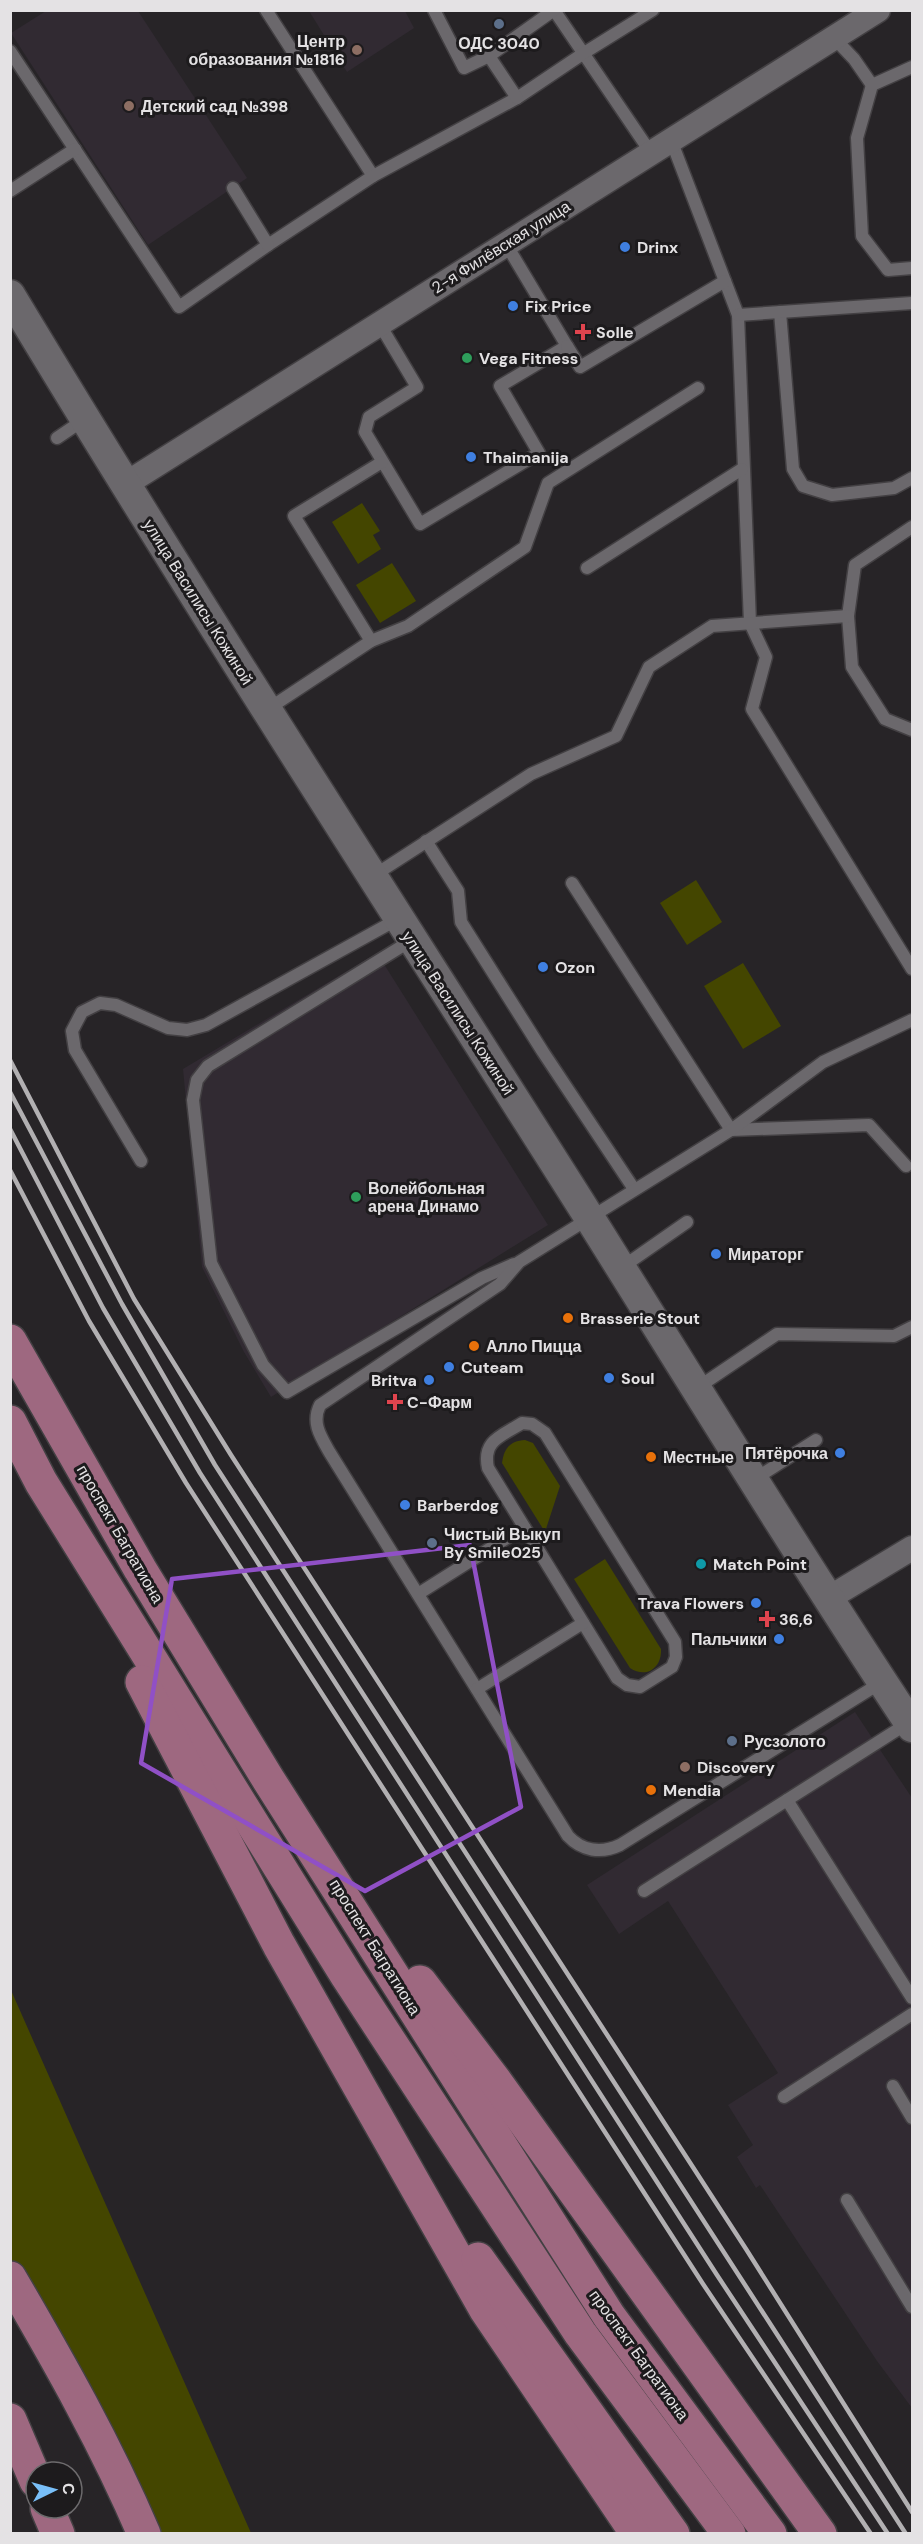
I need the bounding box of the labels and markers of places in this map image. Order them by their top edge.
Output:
marker: ОДС 3040 [492,17,506,31]
place label: Центр образования №1816 [189,31,345,70]
place label: ОДС 3040 [458,33,540,54]
marker: Центр образования №1816 [350,43,364,57]
place label: Детский сад №398 [141,96,288,117]
marker: Детский сад №398 [122,99,136,113]
place label: Drinx [637,237,678,258]
marker: Drinx [618,240,632,254]
place label: Fix Price [525,296,591,317]
marker: Fix Price [506,299,520,313]
place label: Solle [596,322,634,343]
marker: Solle [574,323,592,341]
place label: Vega Fitness [479,348,578,369]
marker: Vega Fitness [460,351,474,365]
place label: Thaimanija [483,447,569,468]
marker: Thaimanija [464,450,478,464]
place label: Ozon [555,957,595,978]
marker: Ozon [536,960,550,974]
place label: Волейбольная арена Динамо [368,1178,485,1217]
marker: Волейбольная арена Динамо [349,1190,363,1204]
place label: Мираторг [728,1244,804,1265]
marker: Мираторг [709,1247,723,1261]
place label: Brasserie Stout [580,1308,700,1329]
marker: Brasserie Stout [561,1311,575,1325]
place label: Алло Пицца [486,1336,581,1357]
marker: Алло Пицца [467,1339,481,1353]
place label: Cuteam [461,1357,523,1378]
marker: Cuteam [442,1360,456,1374]
place label: Soul [621,1368,655,1389]
place label: Britva [371,1370,417,1391]
marker: Soul [602,1371,616,1385]
marker: Britva [422,1373,436,1387]
place label: C-Фарм [407,1392,472,1413]
marker: C-Фарм [388,1395,402,1409]
place label: Пятёрочка [745,1443,828,1464]
marker: Пятёрочка [833,1446,847,1460]
place label: Местные [663,1447,734,1468]
marker: Местные [644,1450,658,1464]
place label: Barberdog [417,1495,499,1516]
marker: Barberdog [398,1498,412,1512]
place label: Чистый Выкуп By Smile025 [444,1524,561,1563]
marker: Чистый Выкуп By Smile025 [425,1536,439,1550]
place label: Match Point [713,1554,807,1575]
marker: Match Point [694,1557,708,1571]
place label: Trava Flowers [638,1593,744,1614]
marker: Trava Flowers [749,1596,763,1610]
place label: 36,6 [779,1609,813,1630]
marker: 36,6 [760,1612,774,1626]
place label: Пальчики [691,1629,767,1650]
marker: Пальчики [772,1632,786,1646]
place label: Русзолото [744,1731,826,1752]
marker: Русзолото [725,1734,739,1748]
place label: Discovery [697,1757,775,1778]
marker: Discovery [678,1760,692,1774]
place label: Mendia [663,1780,721,1801]
marker: Mendia [644,1783,658,1797]

